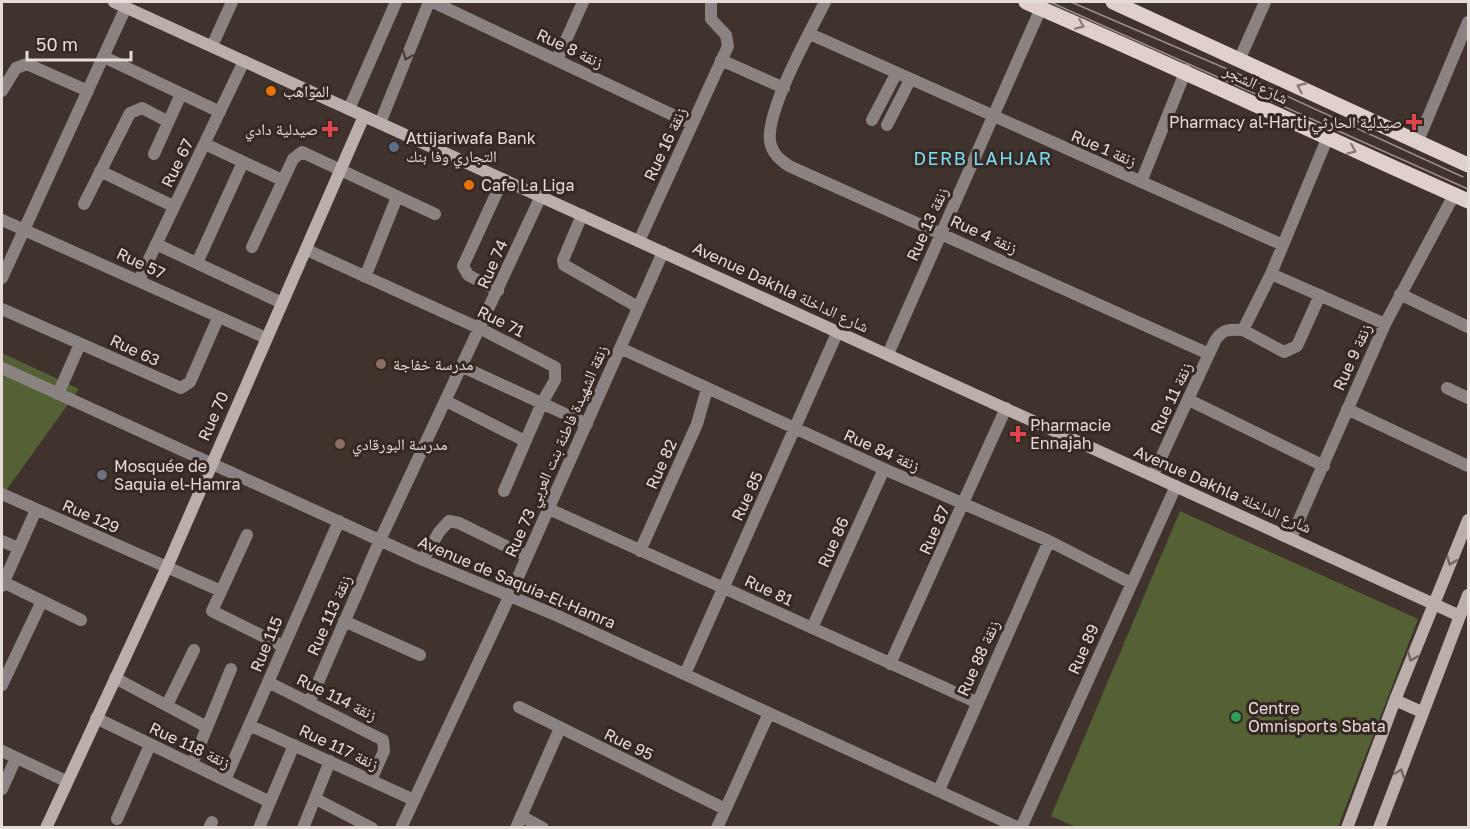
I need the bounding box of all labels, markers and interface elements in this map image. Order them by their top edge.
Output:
one-way arrow [1073,17,1084,29]
scale bar [27,24,130,62]
street label: Rue 8 زنقة [533,24,607,72]
text: 50 m [36,33,78,55]
one-way arrow [402,49,414,60]
street label: شارع الشجر [1219,59,1292,109]
place label: المواهب [283,81,329,101]
one-way arrow [1297,82,1308,94]
marker: المواهب [264,84,278,98]
street label: Rue 16 زنقة [639,104,691,184]
place label: Pharmacy al-Harti صيدلية الحارثي [1169,112,1402,135]
marker: Pharmacy al-Harti صيدلية الحارثي [1407,115,1421,129]
place label: صيدلية دادي [245,119,318,142]
marker: صيدلية دادي [323,122,337,136]
street label: Rue 1 زنقة [1068,125,1140,171]
place label: Attijariwafa Bank التجاري وفا بنك [406,128,536,169]
street label: Rue 67 [157,135,197,191]
marker: Attijariwafa Bank التجاري وفا بنك [387,140,401,154]
one-way arrow [1346,143,1357,155]
district label: DERB LAHJAR [913,147,1053,169]
place label: Cafe La Liga [481,175,575,195]
marker: Cafe La Liga [462,178,476,192]
street label: Rue 13 زنقة [902,184,952,264]
street label: Rue 4 زنقة [947,210,1021,258]
street label: Rue 74 [472,236,512,292]
street label: Avenue Dakhla شارع الداخلة [689,237,872,338]
street label: Rue 57 [114,243,168,283]
street label: Rue 71 [474,301,528,341]
street label: Rue 9 زنقة [1328,320,1376,394]
street label: Rue 63 [107,330,163,370]
street label: Rue 73 زنقة الشهيدة فاطنة بنت العربي [500,342,615,561]
place label: مدرسة خفاجة [393,354,474,374]
marker: مدرسة خفاجة [374,357,388,371]
street label: Rue 11 زنقة [1146,359,1196,437]
street label: Rue 70 [193,388,233,444]
place label: Pharmacie Ennajah [1030,415,1111,453]
street label: Rue 84 زنقة [841,424,923,476]
marker: Pharmacie Ennajah [1011,427,1025,441]
place label: مدرسة البورقادي [352,434,448,457]
street label: Rue 82 [641,436,681,492]
marker: مدرسة البورقادي [333,437,347,451]
street label: Avenue Dakhla شارع الداخلة [1131,441,1315,538]
place label: Mosquée de Saquia el-Hamra [114,456,240,494]
marker: Mosquée de Saquia el-Hamra [95,468,109,482]
street label: Rue 85 [727,468,767,524]
street label: Rue 129 [59,495,123,537]
street label: Rue 87 [914,502,954,558]
street label: Rue 86 [813,514,853,570]
street label: Avenue de Saquia-El-Hamra [415,531,619,633]
one-way arrow [1446,555,1458,566]
street label: Rue 81 [742,570,797,610]
street label: Rue 113 زنقة [302,571,356,659]
street label: Rue 115 [245,613,287,675]
street label: Rue 88 زنقة [952,617,1004,699]
street label: Rue 89 [1063,621,1103,677]
one-way arrow [1407,651,1419,662]
street label: Rue 114 زنقة [294,669,380,725]
place label: Centre Omnisports Sbata [1248,698,1386,736]
marker: Centre Omnisports Sbata [1229,710,1243,724]
street label: Rue 118 زنقة [146,718,234,772]
street label: Rue 117 زنقة [296,720,382,774]
street label: Rue 95 [601,724,657,764]
one-way arrow [1393,768,1405,779]

